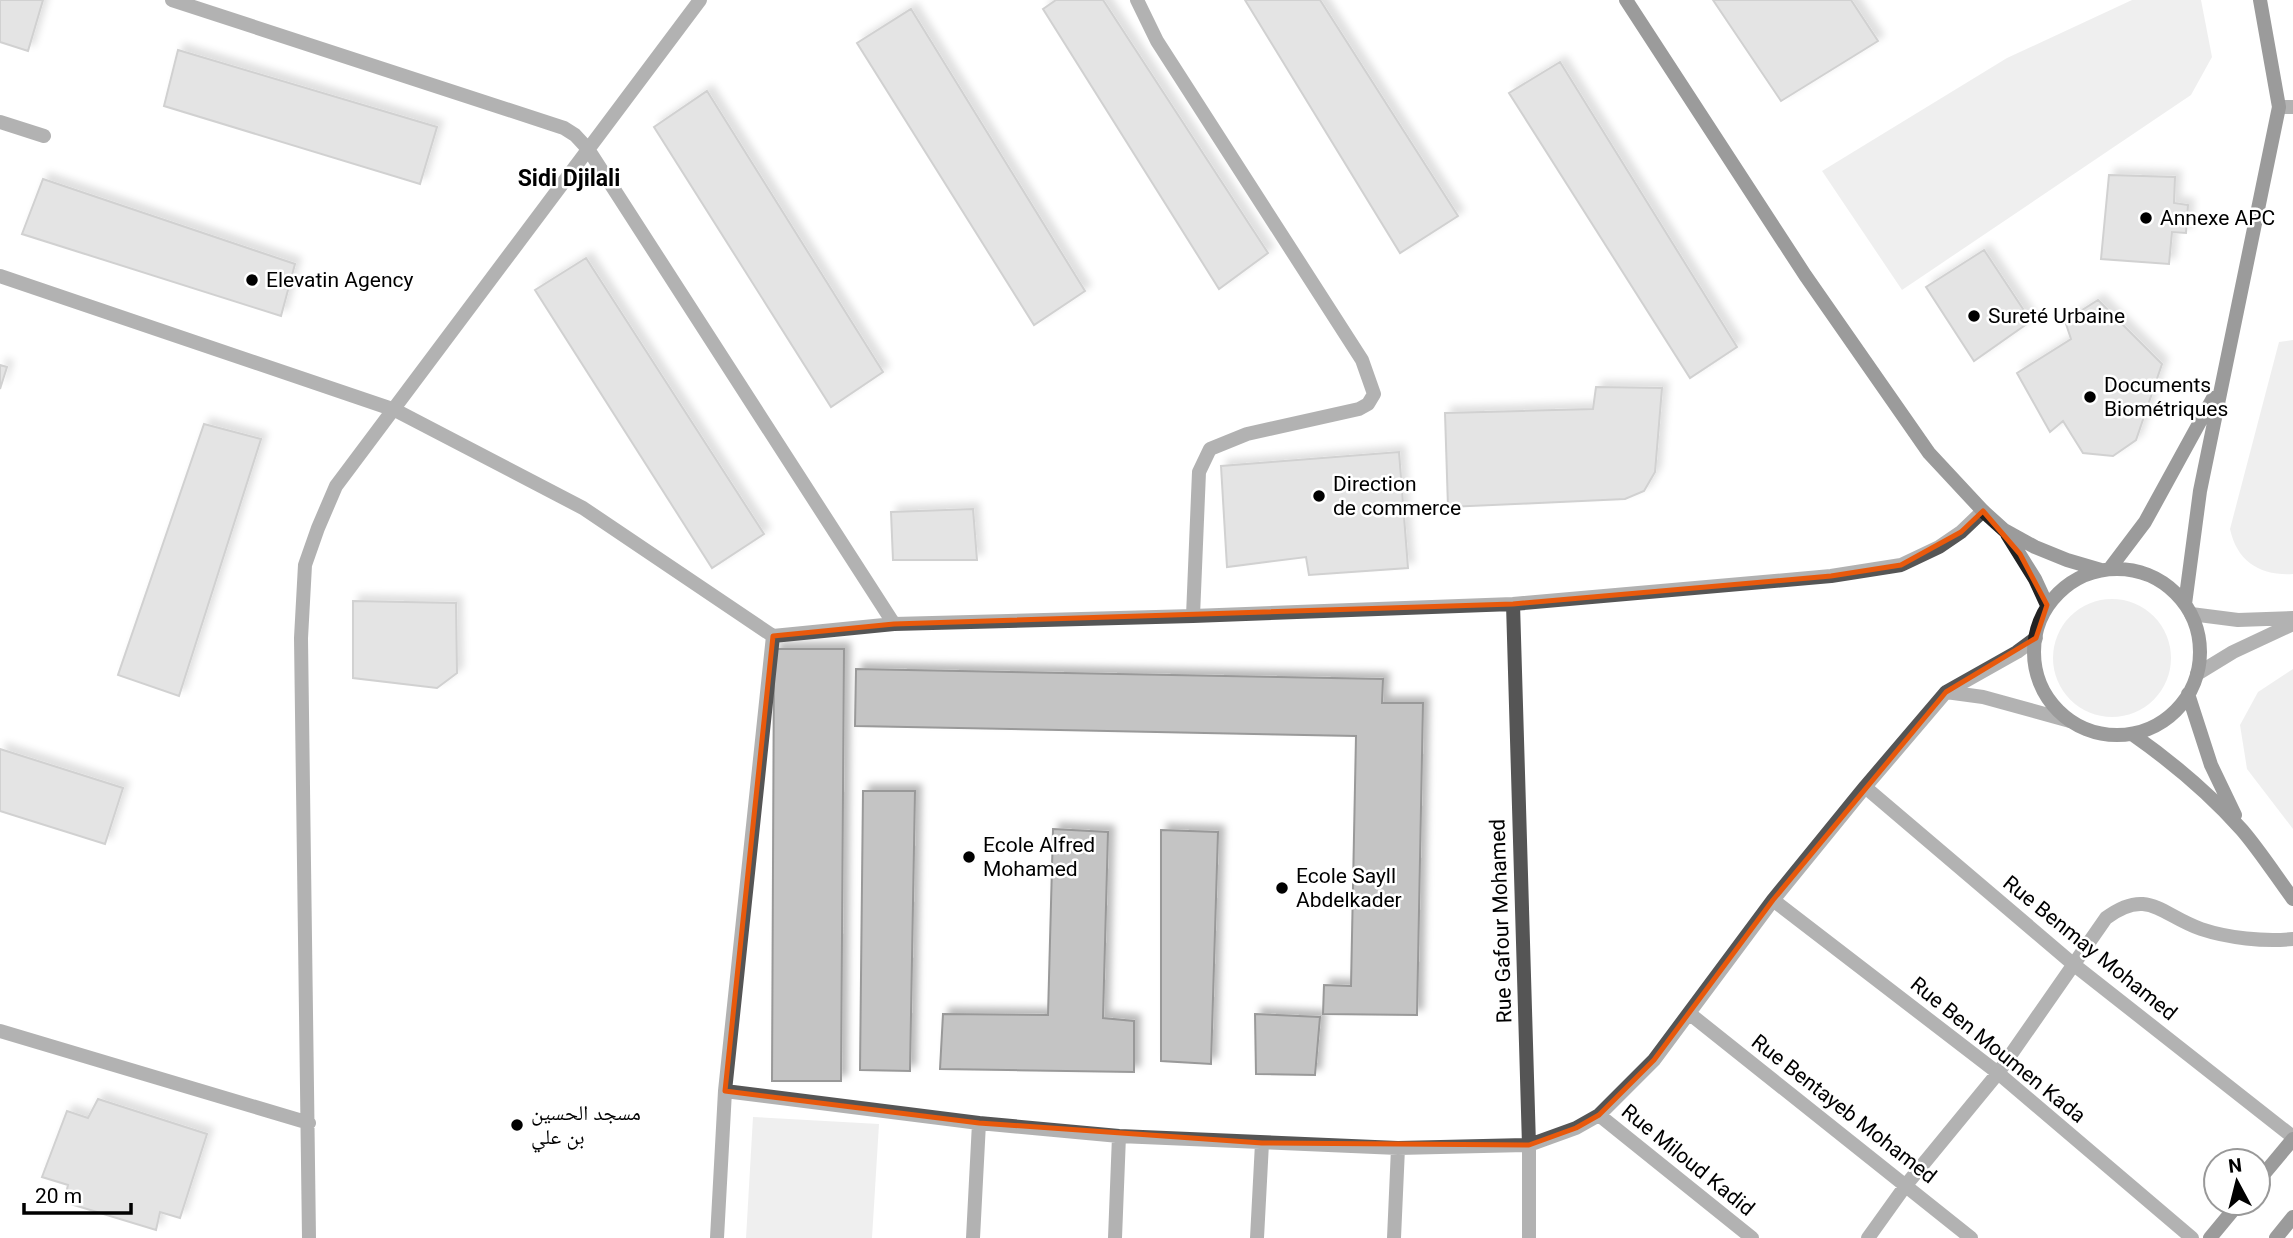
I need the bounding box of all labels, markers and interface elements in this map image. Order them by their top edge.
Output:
district label: Sidi Djilali [518,165,620,192]
place label: Annexe APC [2160,206,2275,230]
marker: Annexe APC [2138,210,2154,226]
place label: Elevatin Agency [266,268,413,292]
marker: Elevatin Agency [244,272,260,288]
place label: Sureté Urbaine [1988,304,2125,328]
marker: Sureté Urbaine [1966,308,1982,324]
place label: Documents Biométriques [2104,373,2228,421]
marker: Documents Biométriques [2082,389,2098,405]
place label: Direction de commerce [1333,472,1461,520]
marker: Direction de commerce [1311,488,1327,504]
street label: Rue Gafour Mohamed [1485,818,1517,1024]
place label: Ecole Alfred Mohamed [983,833,1095,881]
marker: Ecole Alfred Mohamed [961,849,977,865]
place label: Ecole Sayll Abdelkader [1296,864,1402,912]
street label: Rue Benmay Mohamed [1998,871,2182,1025]
marker: Ecole Sayll Abdelkader [1274,880,1290,896]
street label: Rue Ben Moumen Kada [1906,972,2090,1128]
street label: Rue Bentayeb Mohamed [1747,1030,1941,1188]
street label: Rue Miloud Kadid [1617,1099,1759,1221]
place label: مسجد الحسين بن علي [531,1101,641,1153]
marker: مسجد الحسين بن علي [509,1117,525,1133]
north arrow [2202,1147,2272,1217]
text: N [2227,1153,2243,1178]
scale bar [24,1172,131,1216]
text: 20 m [35,1184,82,1208]

